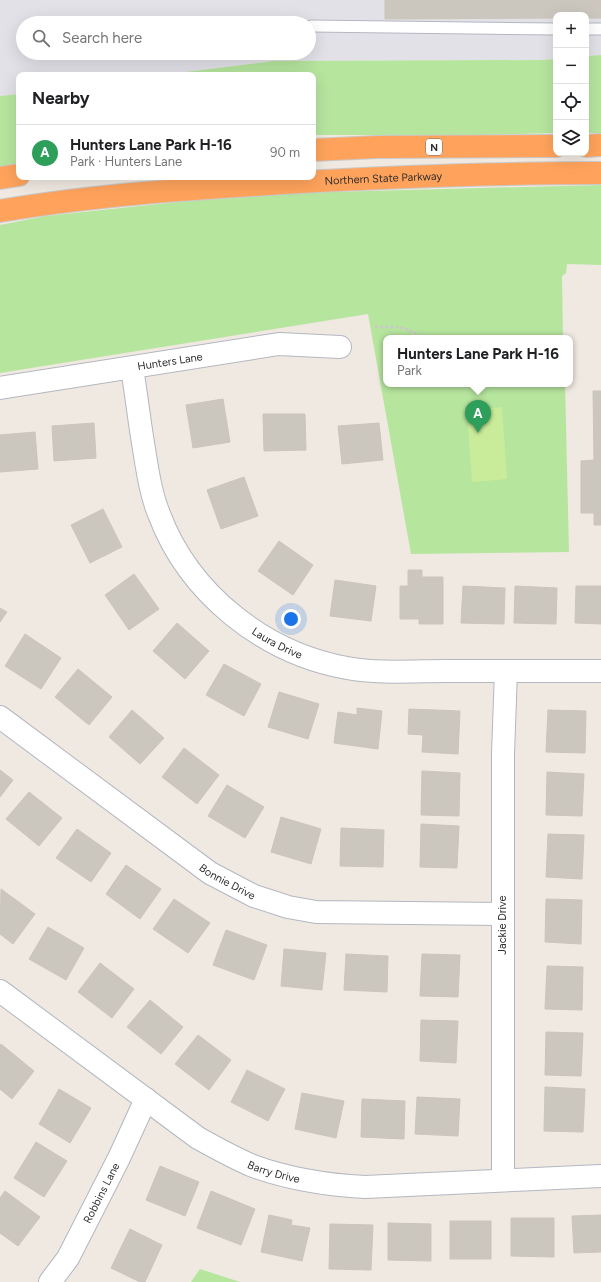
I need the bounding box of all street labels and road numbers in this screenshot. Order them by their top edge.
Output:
road number: N [426,139,442,155]
street label: Northern State Parkway [324,169,443,187]
street label: Hunters Lane [136,350,203,373]
street label: Laura Drive [250,625,304,661]
street label: Bonnie Drive [197,861,258,902]
street label: Jackie Drive [496,895,509,955]
street label: Barry Drive [246,1158,301,1185]
street label: Robbins Lane [80,1161,122,1225]

